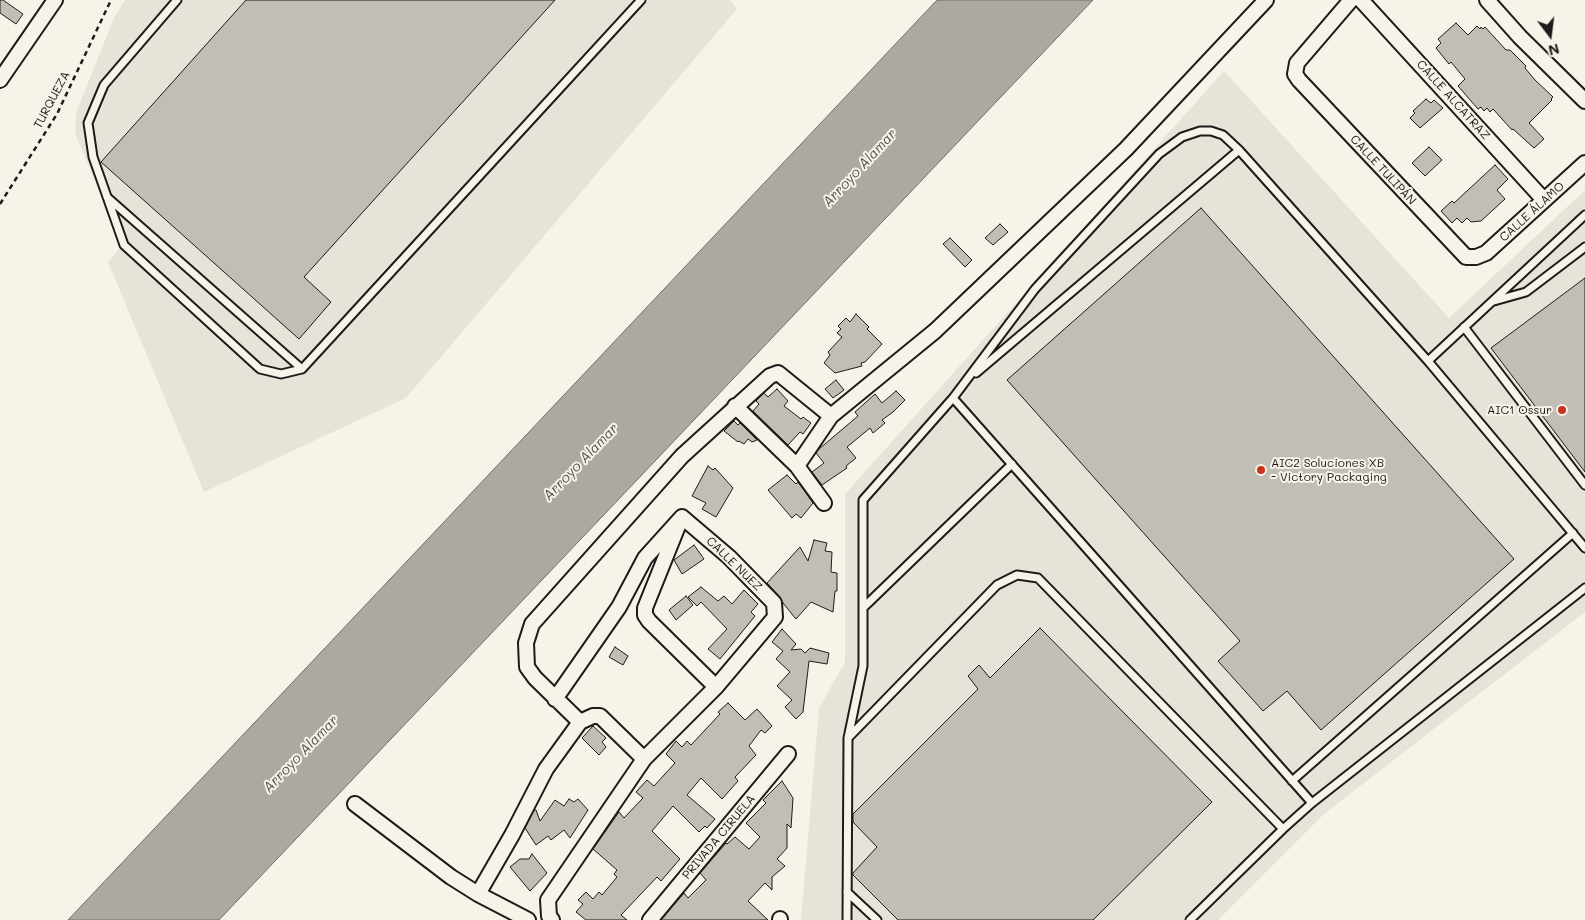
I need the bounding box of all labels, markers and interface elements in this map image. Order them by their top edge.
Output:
north arrow [1525,10,1575,60]
text: N [1546,39,1562,61]
street label: CALLE ALCATRAZ [1413,57,1493,143]
street label: TURQUEZA [31,69,73,131]
water label: Arroyo Alamar [819,125,901,211]
street label: CALLE TULIPÁN [1347,132,1419,208]
street label: CALLE ÁLAMO [1497,179,1567,245]
place label: AIC1 Ossur [1487,403,1552,417]
marker: AIC1 Ossur [1556,404,1568,416]
water label: Arroyo Alamar [540,420,622,504]
place label: AIC2 Soluciones XB - Victory Packaging [1271,456,1387,484]
marker: AIC2 Soluciones XB - Victory Packaging [1255,464,1267,476]
street label: CALLE NUEZ [703,534,765,594]
water label: Arroyo Alamar [260,712,342,796]
street label: PRIVADA CIRUELA [679,792,759,882]

